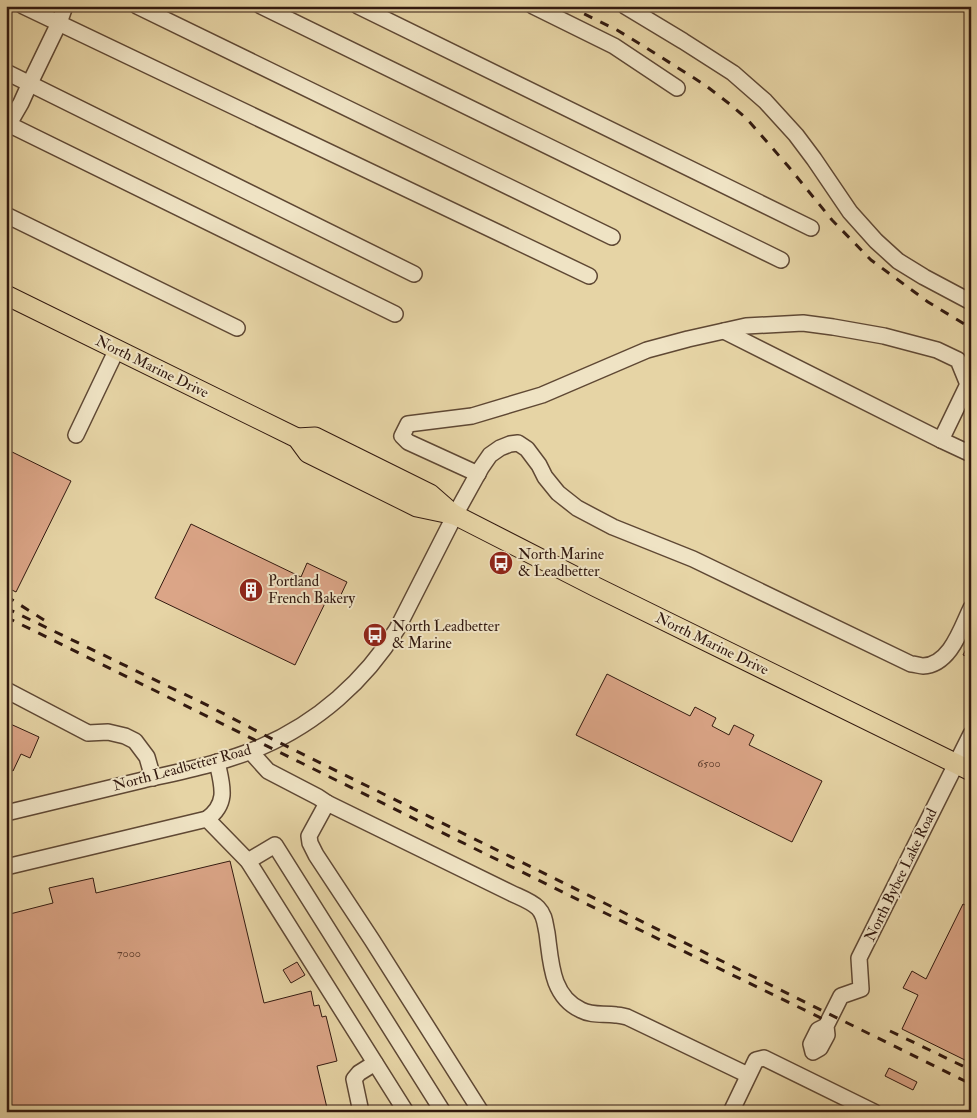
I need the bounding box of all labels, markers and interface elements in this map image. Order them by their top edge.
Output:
street label: North Marine Drive [92,331,212,403]
place label: North Marine & Leadbetter [518,545,604,581]
bus stop icon: North Marine & Leadbetter [488,550,514,576]
place label: Portland French Bakery [268,572,355,608]
building icon: Portland French Bakery [238,577,264,603]
street label: North Marine Drive [652,608,772,680]
place label: North Leadbetter & Marine [392,617,500,653]
bus stop icon: North Leadbetter & Marine [362,622,388,648]
street label: North Leadbetter Road [111,740,254,796]
house number: 6500 [697,756,721,771]
street label: North Bybee Lake Road [860,805,942,945]
house number: 7000 [117,946,141,961]

